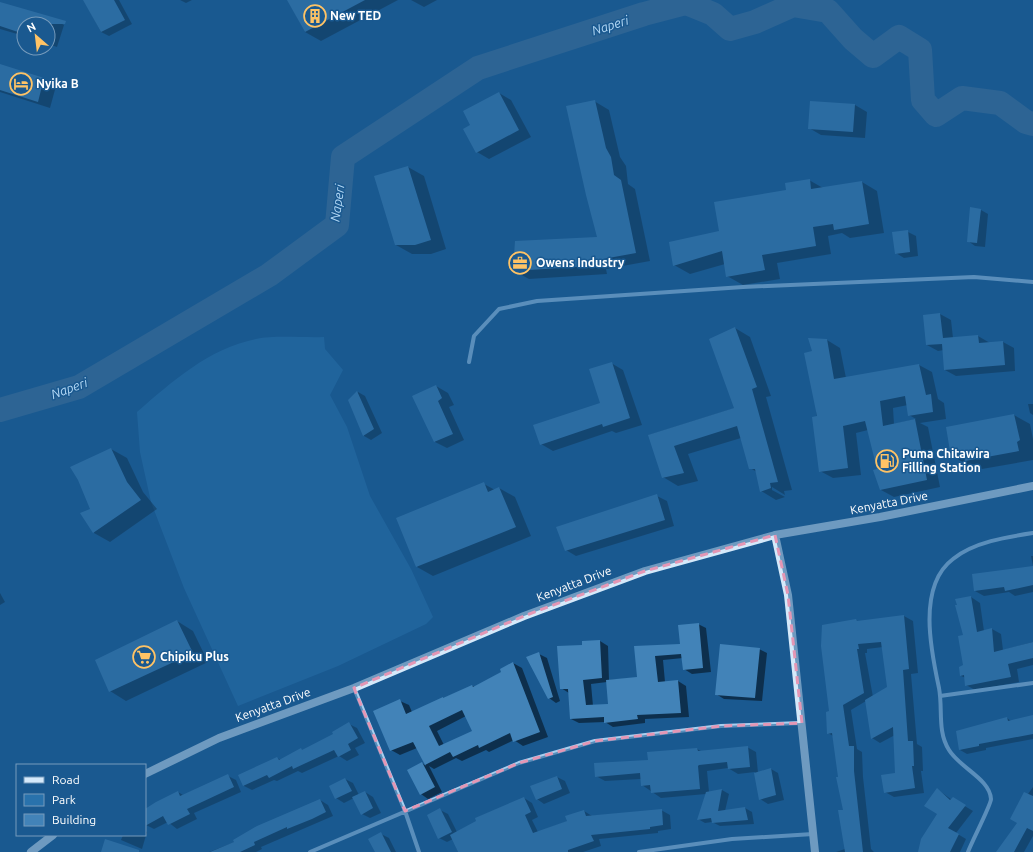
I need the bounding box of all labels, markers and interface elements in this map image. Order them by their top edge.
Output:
building icon: New TED [302,3,328,29]
place label: New TED [330,9,381,22]
water label: Naperi [590,12,631,37]
north arrow [16,16,56,56]
text: N [25,20,38,34]
hotel icon: Nyika B [8,71,34,97]
place label: Nyika B [36,77,79,90]
water label: Naperi [327,183,347,223]
office icon: Owens Industry [507,250,533,276]
place label: Owens Industry [536,256,625,269]
water label: Naperi [49,375,90,401]
place label: Puma Chitawira Filling Station [902,447,990,474]
fuel station icon: Puma Chitawira Filling Station [874,448,900,474]
street label: Kenyatta Drive [849,489,929,516]
street label: Kenyatta Drive [535,563,613,604]
supermarket icon: Chipiku Plus [131,644,157,670]
place label: Chipiku Plus [160,650,229,663]
street label: Kenyatta Drive [233,685,312,724]
legend [16,764,146,836]
text: Road [52,773,80,786]
text: Park [52,793,76,806]
text: Building [52,813,96,826]

